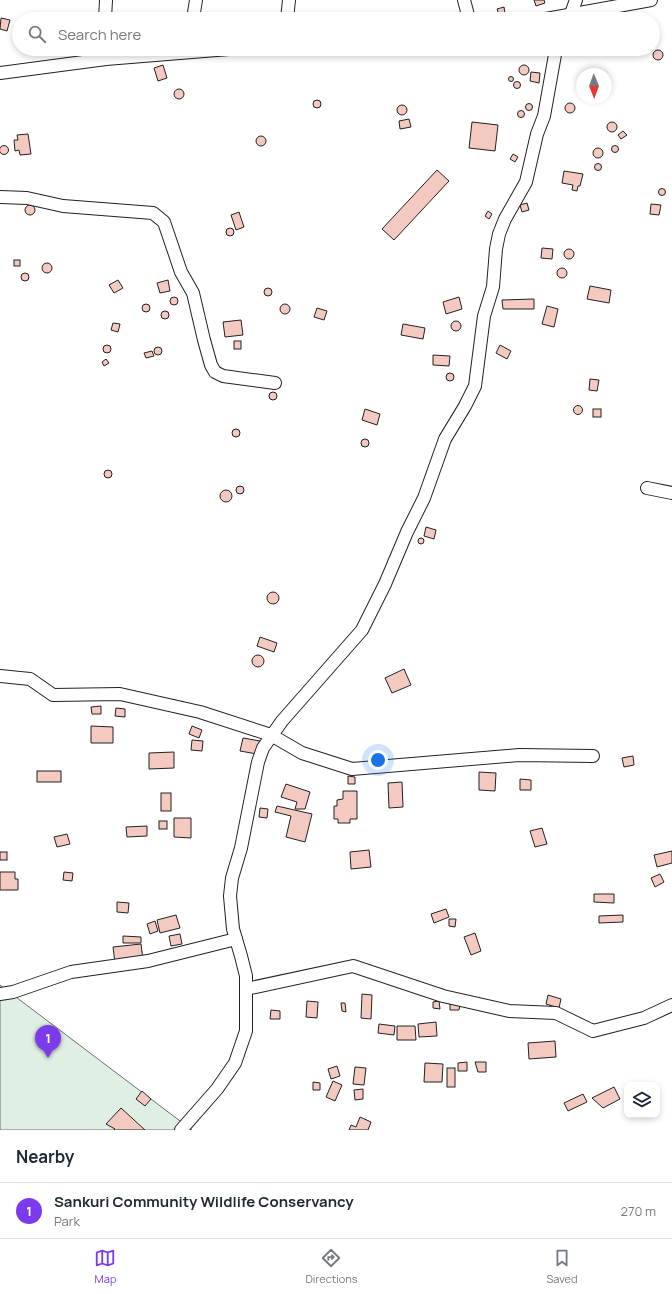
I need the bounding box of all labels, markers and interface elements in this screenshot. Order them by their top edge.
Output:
search box [12,12,660,56]
icon: search [26,23,48,45]
text: Search here [58,24,141,45]
north arrow [576,68,612,104]
your location [368,750,388,770]
pin: 1 [35,1025,61,1058]
map controls [624,1082,660,1118]
button: layers [624,1082,660,1118]
text: Nearby [16,1145,74,1168]
text: Sankuri Community Wildlife Conservancy [54,1191,354,1212]
text: 1 [26,1202,32,1220]
text: 270 m [621,1202,656,1220]
text: Park [54,1212,80,1230]
tab: Map [94,1247,116,1286]
tab: Directions [305,1247,358,1286]
tab: Saved [547,1247,578,1286]

